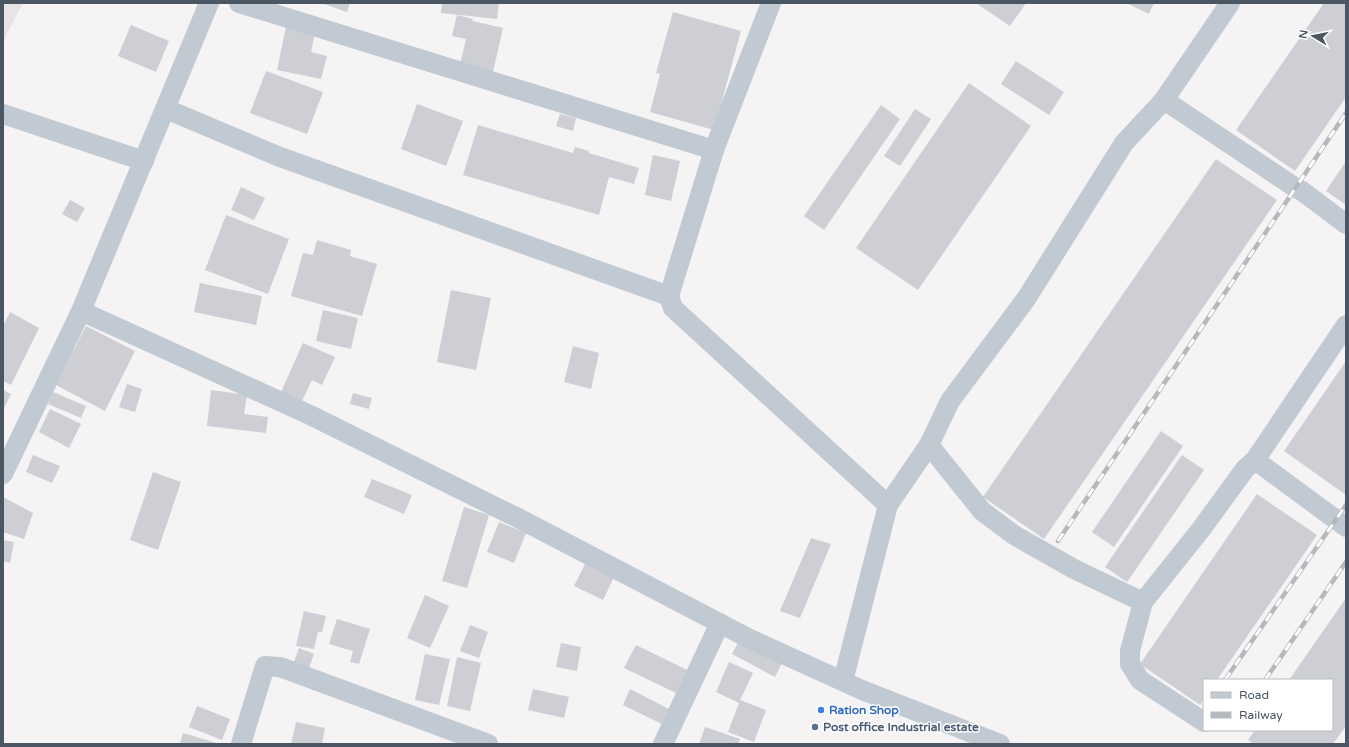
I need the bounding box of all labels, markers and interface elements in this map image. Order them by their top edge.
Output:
north arrow [1293,16,1333,56]
text: N [1296,29,1311,40]
legend [1203,679,1333,731]
text: Road [1239,688,1269,702]
place label: Ration Shop [829,703,899,718]
marker: Ration Shop [816,705,826,715]
text: Railway [1239,708,1283,722]
place label: Post office Industrial estate [823,720,979,734]
marker: Post office Industrial estate [810,722,820,732]

